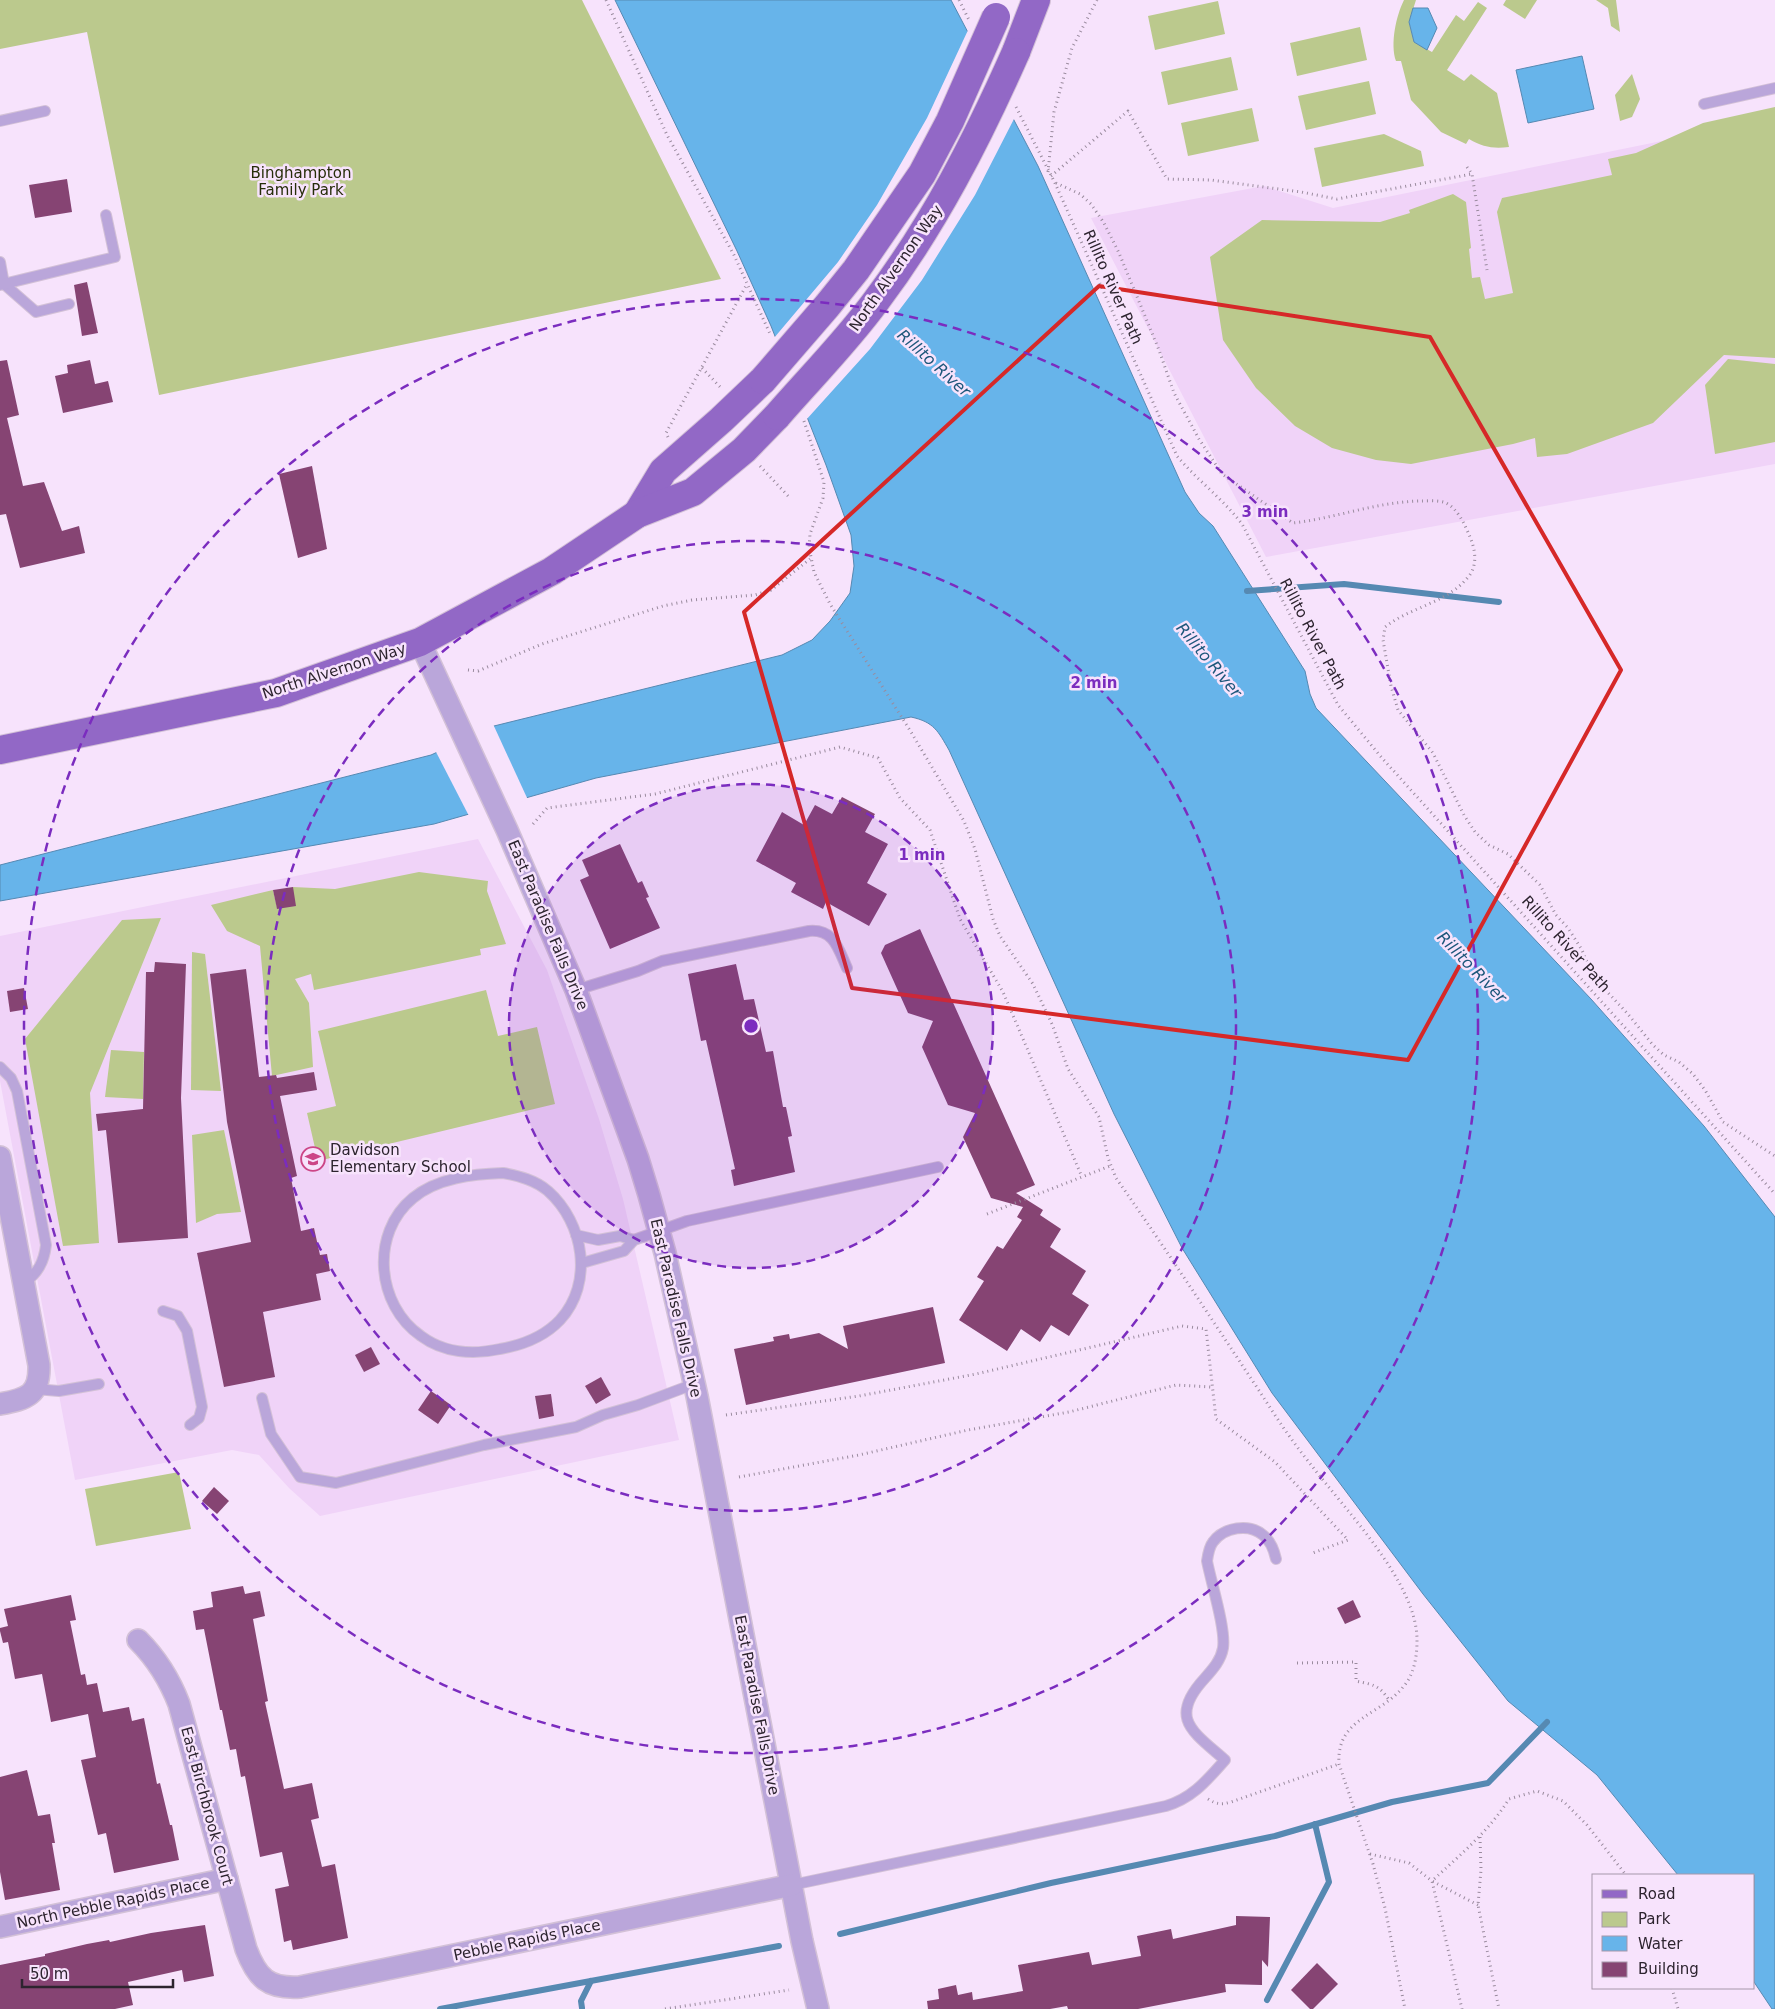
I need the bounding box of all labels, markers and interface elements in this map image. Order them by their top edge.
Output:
park label: Binghampton Family Park [251,164,351,199]
street label: North Alvernon Way [846,201,946,335]
street label: Rillito River Path [1080,227,1146,347]
water label: Rillito River [894,325,975,402]
text: 3 min [1241,503,1289,521]
street label: Rillito River Path [1276,575,1350,693]
water label: Rillito River [1172,619,1247,702]
street label: North Alvernon Way [260,639,408,703]
text: 2 min [1070,674,1118,692]
street label: East Paradise Falls Drive [504,837,592,1013]
text: 1 min [898,846,946,864]
street label: Rillito River Path [1518,892,1614,996]
water label: Rillito River [1433,927,1512,1008]
centre of rings [742,1017,760,1035]
place label: Davidson Elementary School [330,1141,471,1176]
school or university icon: Davidson Elementary School [300,1146,326,1172]
street label: East Paradise Falls Drive [647,1217,705,1399]
street label: East Paradise Falls Drive [731,1614,783,1796]
street label: East Birchbrook Court [177,1725,237,1887]
street label: North Pebble Rapids Place [15,1874,211,1932]
legend [1592,1874,1755,1989]
text: Road [1638,1885,1676,1903]
text: Park [1638,1910,1671,1928]
street label: Pebble Rapids Place [452,1916,602,1964]
text: Water [1638,1935,1683,1953]
scale bar [22,1956,174,1988]
text: Building [1638,1960,1699,1978]
text: 50 m [30,1965,68,1983]

